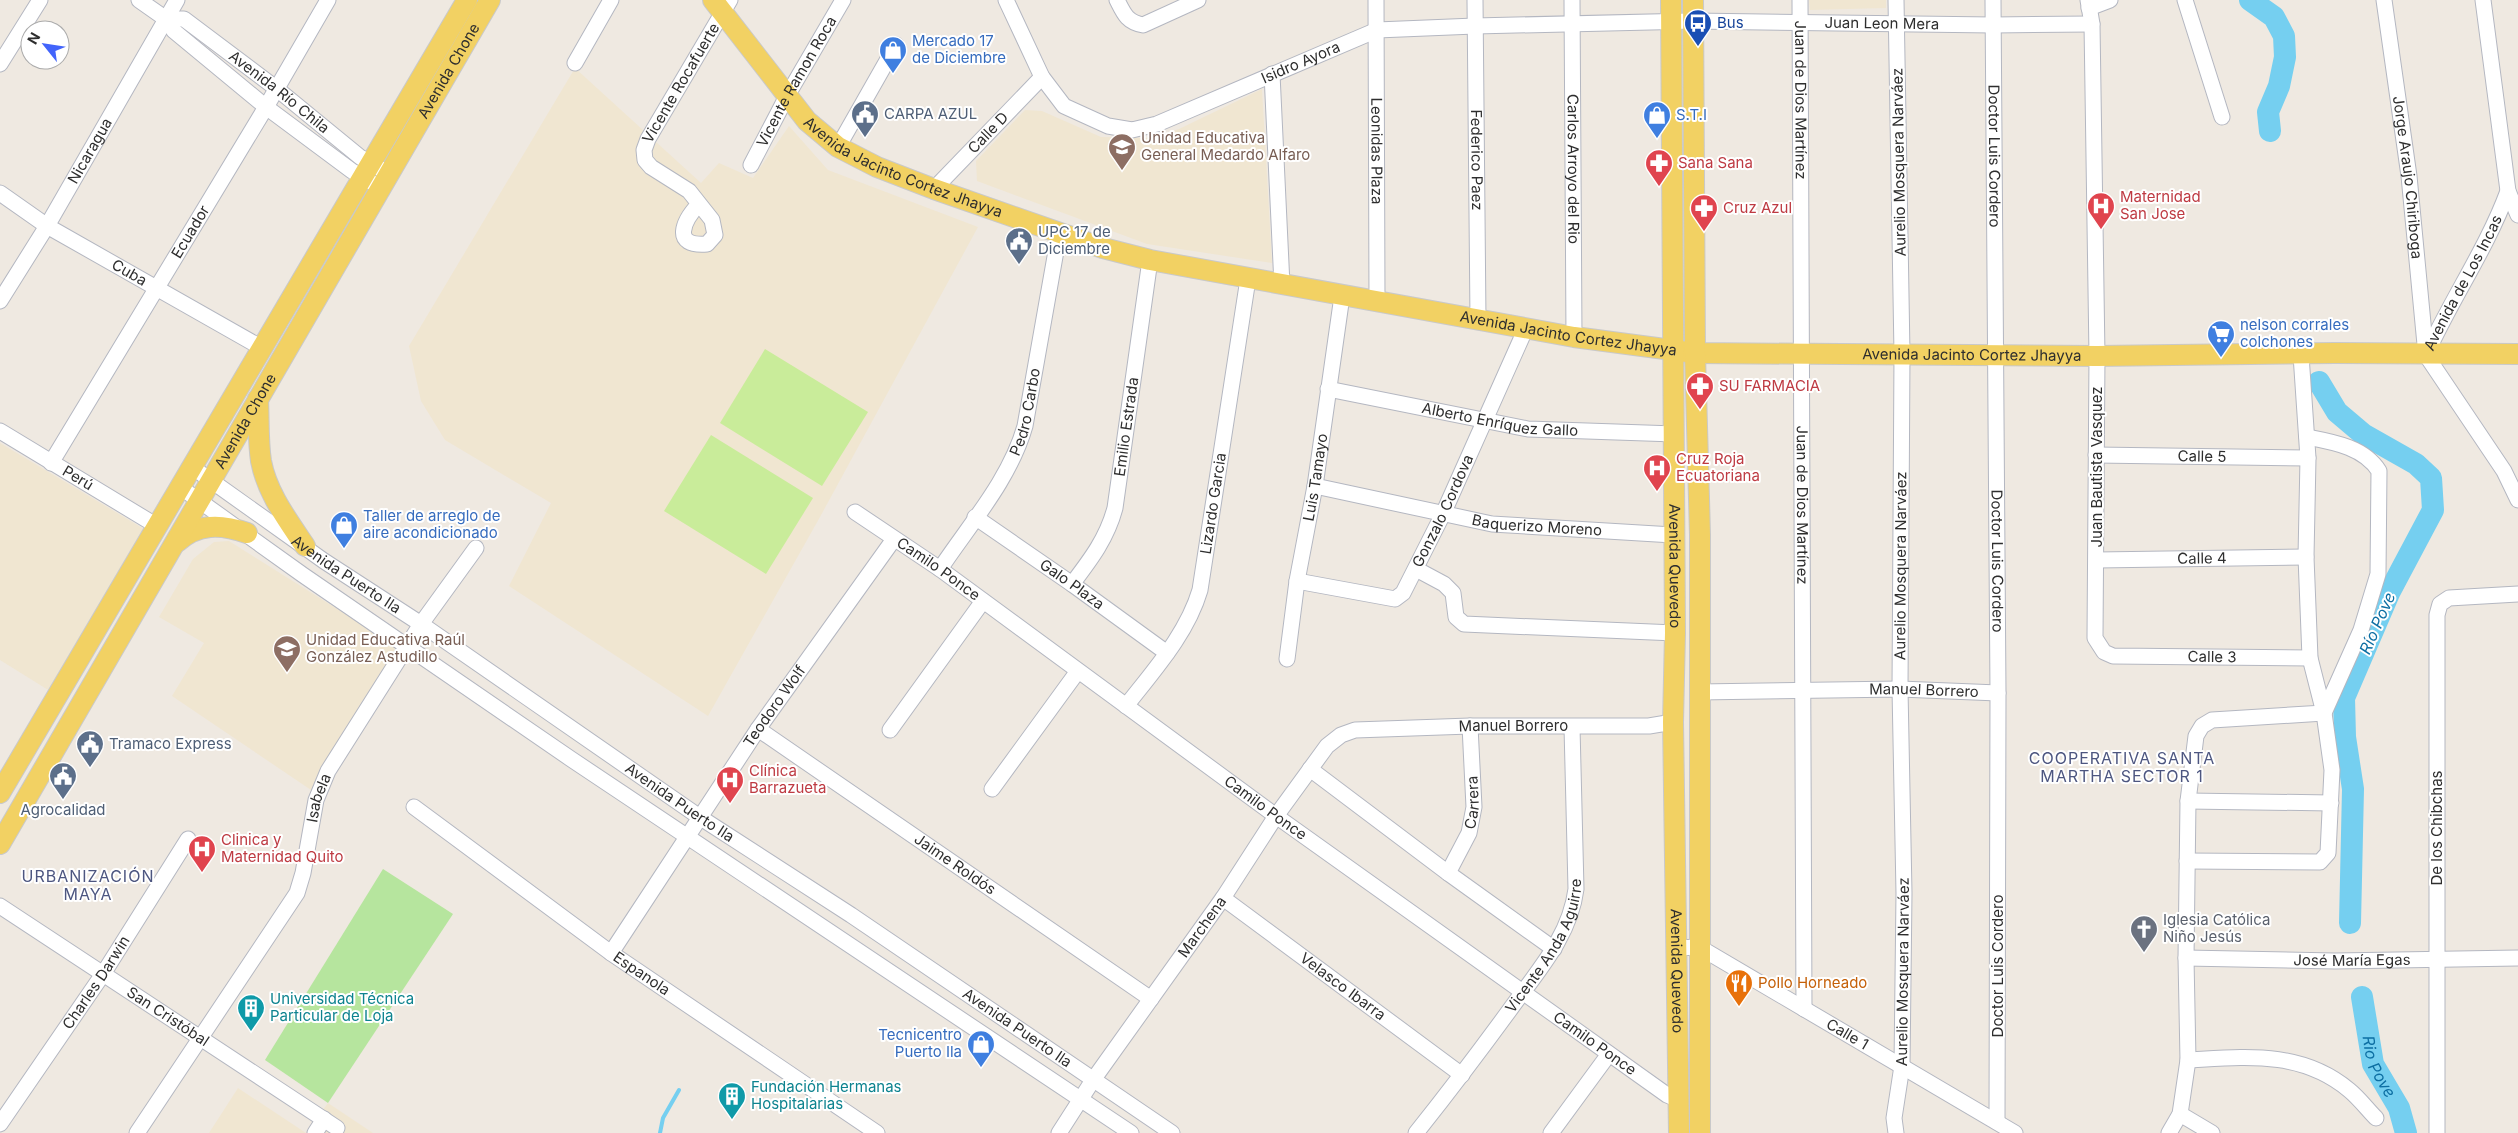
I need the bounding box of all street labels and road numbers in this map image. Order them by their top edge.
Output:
street label: Vicente Ramon Roca [752,13,840,150]
street label: Juan Leon Mera [1824,13,1939,33]
street label: Vicente Rocafuerte [638,19,723,146]
street label: Avenida Chone [413,20,484,122]
street label: Juan de Dios Martínez [1791,21,1811,179]
street label: Isidro Ayora [1258,37,1343,87]
street label: Avenida Río Chila [225,46,334,137]
street label: Aurelio Mosquera Narváez [1887,68,1910,256]
street label: Doctor Luis Cordero [1985,84,2005,228]
street label: Carlos Arroyo del Rio [1564,94,1583,244]
street label: Jorge Araujo Chiriboga [2389,95,2427,260]
street label: Leonidas Plaza [1367,98,1387,204]
street label: Calle D [963,108,1012,157]
street label: Federico Paez [1467,109,1487,211]
street label: Avenida Jacinto Cortez Jhayya [800,112,1005,221]
street label: Nicaragua [63,115,116,187]
street label: Ecuador [167,201,214,262]
street label: Avenida de Los Incas [2420,212,2506,353]
street label: Cuba [108,255,151,290]
street label: Avenida Jacinto Cortez Jhayya [1459,306,1678,359]
street label: Avenida Jacinto Cortez Jhayya [1862,344,2082,365]
street label: Pedro Carbo [1005,367,1044,459]
street label: Avenida Chone [210,370,280,472]
street label: Emilio Estrada [1110,376,1142,477]
street label: Juan Bautista Vasquez [2087,387,2106,547]
street label: Alberto Enríquez Gallo [1420,398,1578,440]
street label: Juan de Dios Martínez [1793,426,1812,584]
street label: Luis Tamayo [1299,432,1331,523]
street label: Calle 5 [2177,446,2227,466]
street label: Lizardo Garcia [1196,451,1230,555]
street label: Gonzalo Cordova [1408,451,1477,570]
street label: Perú [59,461,97,494]
street label: Aurelio Mosquera Narváez [1890,471,1910,660]
street label: Doctor Luis Cordero [1988,489,2008,633]
street label: Avenida Quevedo [1665,504,1685,628]
street label: Baquerizo Moreno [1470,510,1603,540]
street label: Avenida Puerto Ila [288,531,405,617]
street label: Camilo Ponce [893,533,984,604]
street label: Calle 4 [2177,548,2227,568]
street label: Galo Plaza [1036,555,1108,613]
street label: Calle 3 [2188,647,2237,666]
street label: Teodoro Wolf [739,661,810,750]
street label: Manuel Borrero [1869,679,1979,701]
street label: Manuel Borrero [1458,716,1568,735]
street label: Avenida Puerto Ila [622,758,738,846]
street label: De los Chibchas [2427,770,2446,885]
street label: Isabela [302,771,335,824]
street label: Camilo Ponce [1221,771,1311,844]
street label: Carrera [1460,775,1483,831]
street label: Jaime Roldós [911,829,1000,899]
street label: Aurelio Mosquera Narváez [1892,877,1913,1066]
street label: Vicente Anda Aguirre [1501,878,1585,1016]
street label: Marchena [1174,892,1230,961]
street label: Doctor Luis Cordero [1988,895,2007,1037]
street label: Avenida Quevedo [1667,909,1688,1033]
street label: Charles Darwin [58,932,134,1033]
street label: Espanola [610,947,674,999]
street label: Velasco Ibarra [1296,948,1390,1024]
street label: José María Egas [2293,950,2411,970]
street label: San Cristóbal [123,982,213,1050]
street label: Avenida Puerto Ila [959,984,1076,1071]
street label: Camilo Ponce [1550,1007,1640,1079]
street label: Calle 1 [1823,1014,1872,1054]

